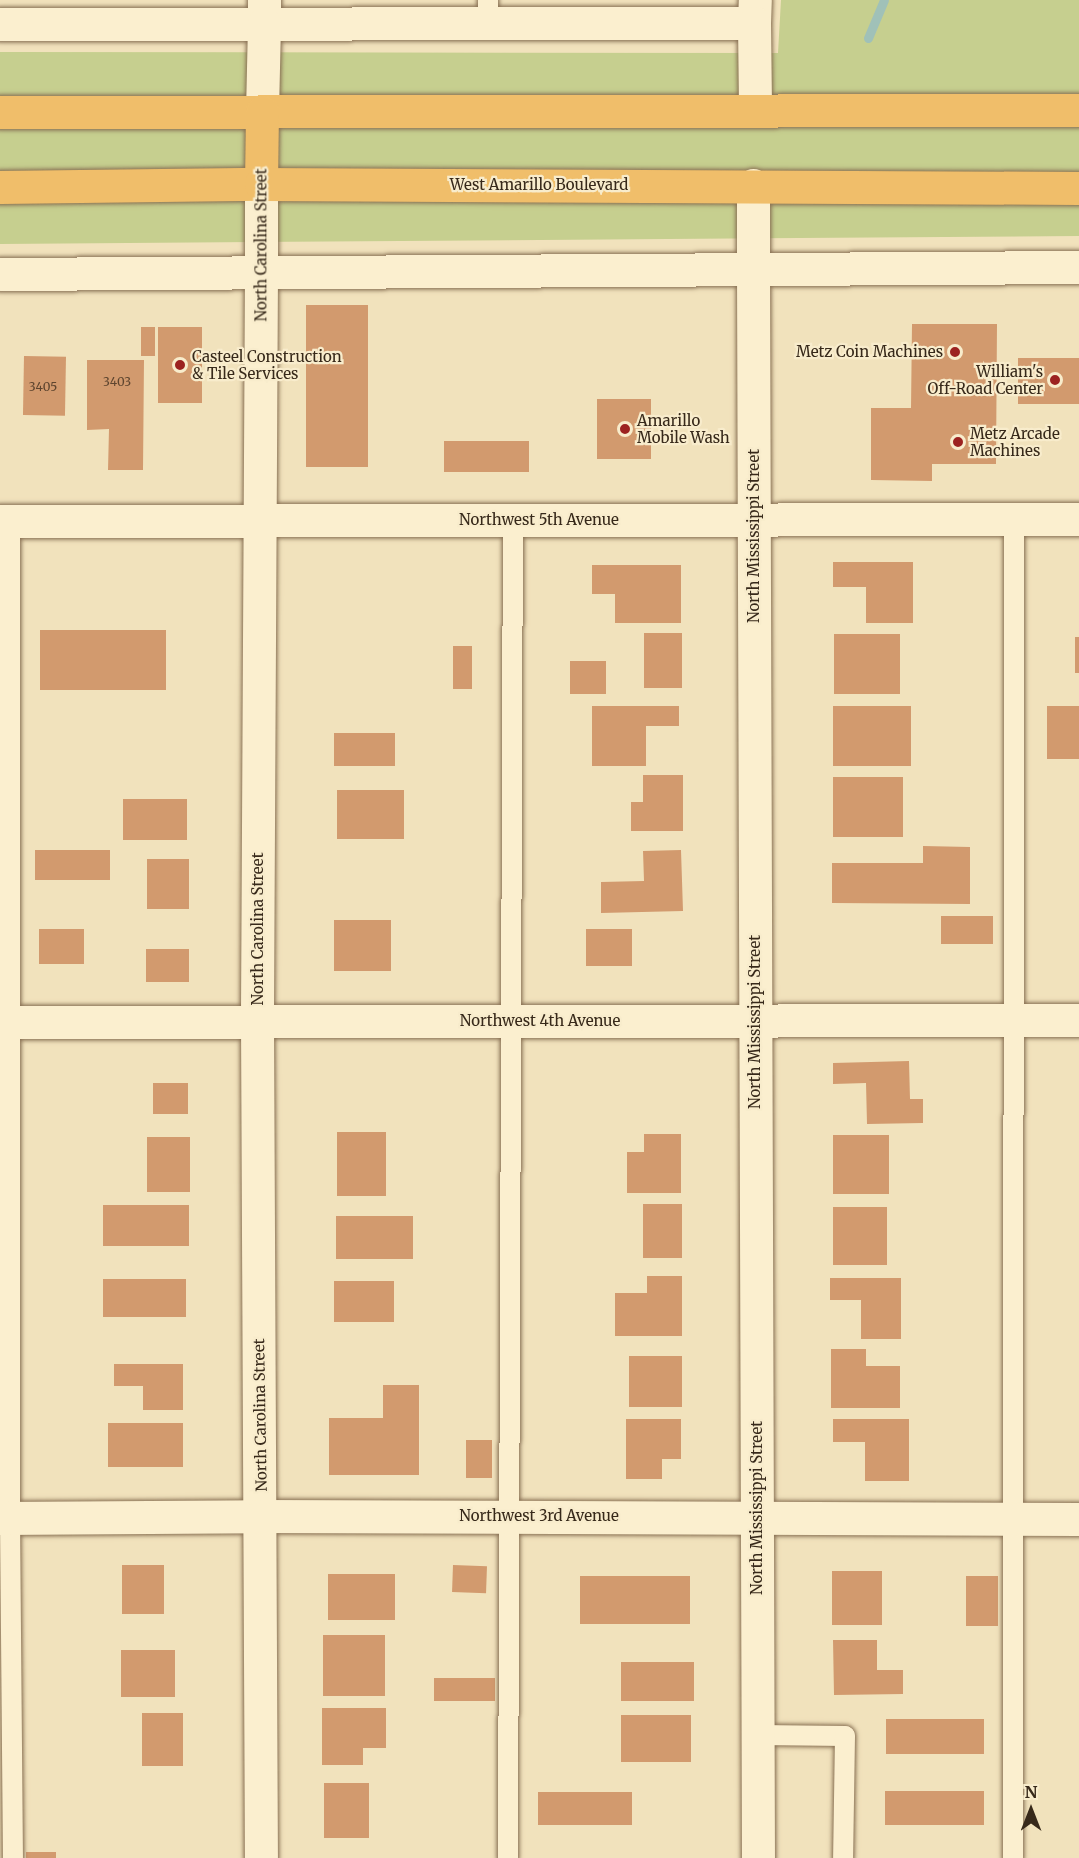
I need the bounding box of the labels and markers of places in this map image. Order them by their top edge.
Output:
place label: Metz Coin Machines [796,343,943,361]
marker: Metz Coin Machines [948,345,962,359]
place label: Casteel Construction & Tile Services [192,347,342,382]
marker: Casteel Construction & Tile Services [173,358,187,372]
place label: William's Off-Road Center [927,362,1043,397]
marker: William's Off-Road Center [1048,373,1062,387]
place label: Amarillo Mobile Wash [637,411,730,446]
marker: Amarillo Mobile Wash [618,422,632,436]
place label: Metz Arcade Machines [970,424,1060,459]
marker: Metz Arcade Machines [951,435,965,449]

